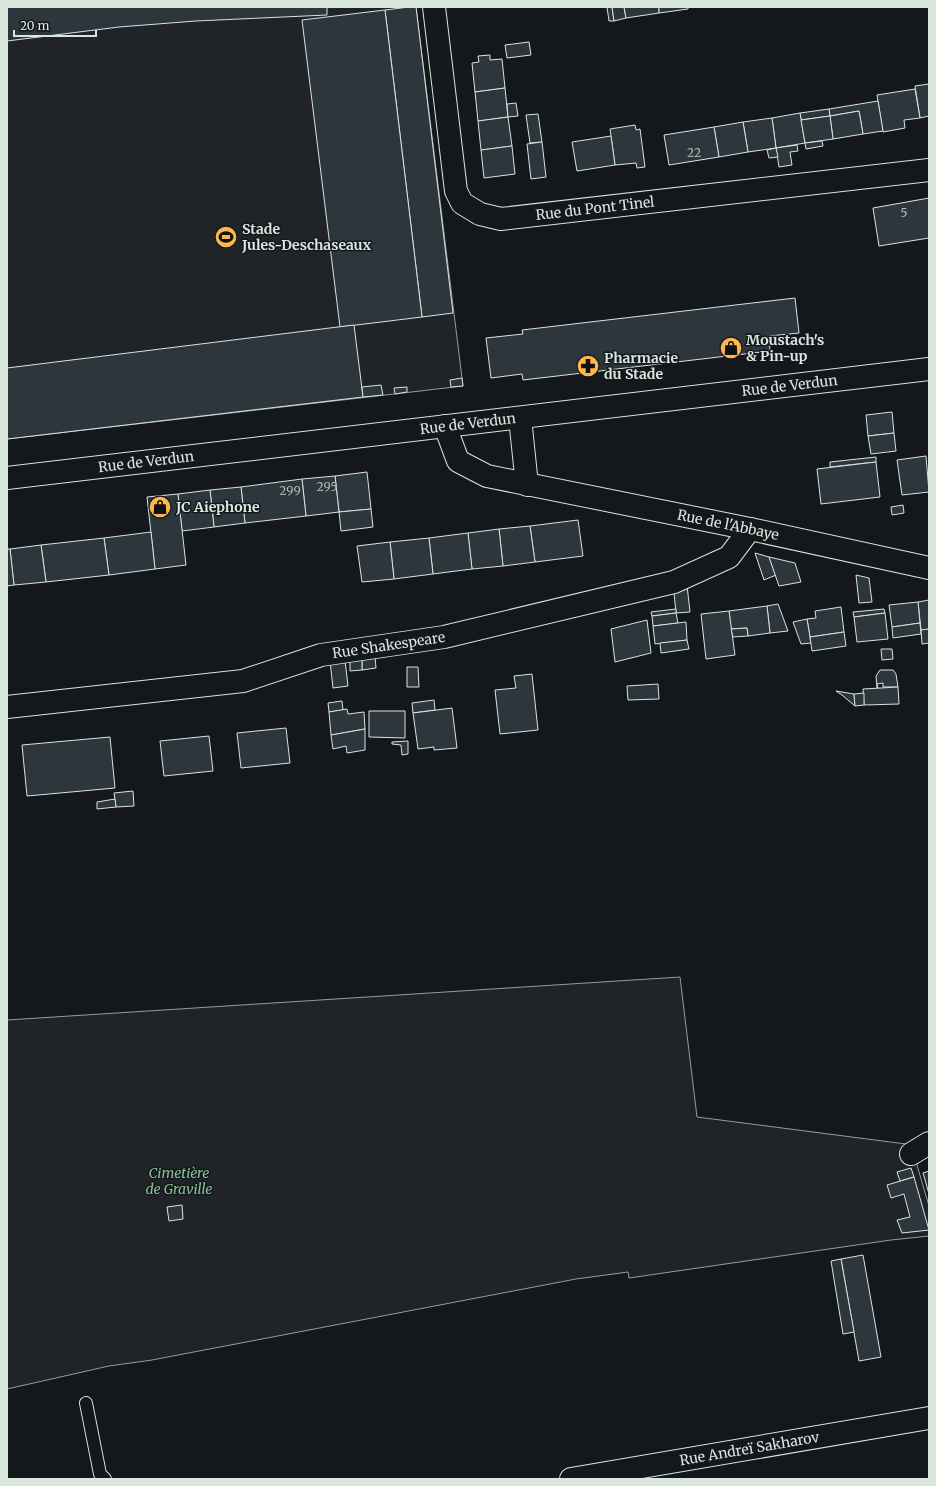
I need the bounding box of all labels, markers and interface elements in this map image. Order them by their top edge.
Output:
scale bar [14,12,96,38]
text: 20 m [20,18,49,33]
house number: 22 [687,145,701,160]
street label: Rue du Pont Tinel [535,192,656,224]
house number: 5 [900,205,908,220]
place label: Stade Jules-Deschaseaux [241,220,372,254]
sports icon: Stade Jules-Deschaseaux [213,224,239,250]
place label: Moustach's & Pin-up [746,331,824,365]
shop icon: Moustach's & Pin-up [718,335,744,361]
place label: Pharmacie du Stade [604,349,679,383]
pharmacy icon: Pharmacie du Stade [575,353,601,379]
street label: Rue de Verdun [741,371,838,400]
street label: Rue de Verdun [419,409,517,438]
street label: Rue de Verdun [97,447,195,476]
house number: 295 [317,479,337,494]
house number: 299 [279,483,301,498]
shop icon: JC Aiephone [147,494,173,520]
place label: JC Aiephone [175,498,260,516]
street label: Rue de l'Abbaye [676,506,781,544]
street label: Rue Shakespeare [331,628,446,662]
park label: Cimetière de Graville [145,1164,213,1198]
street label: Rue Andreï Sakharov [678,1428,822,1469]

